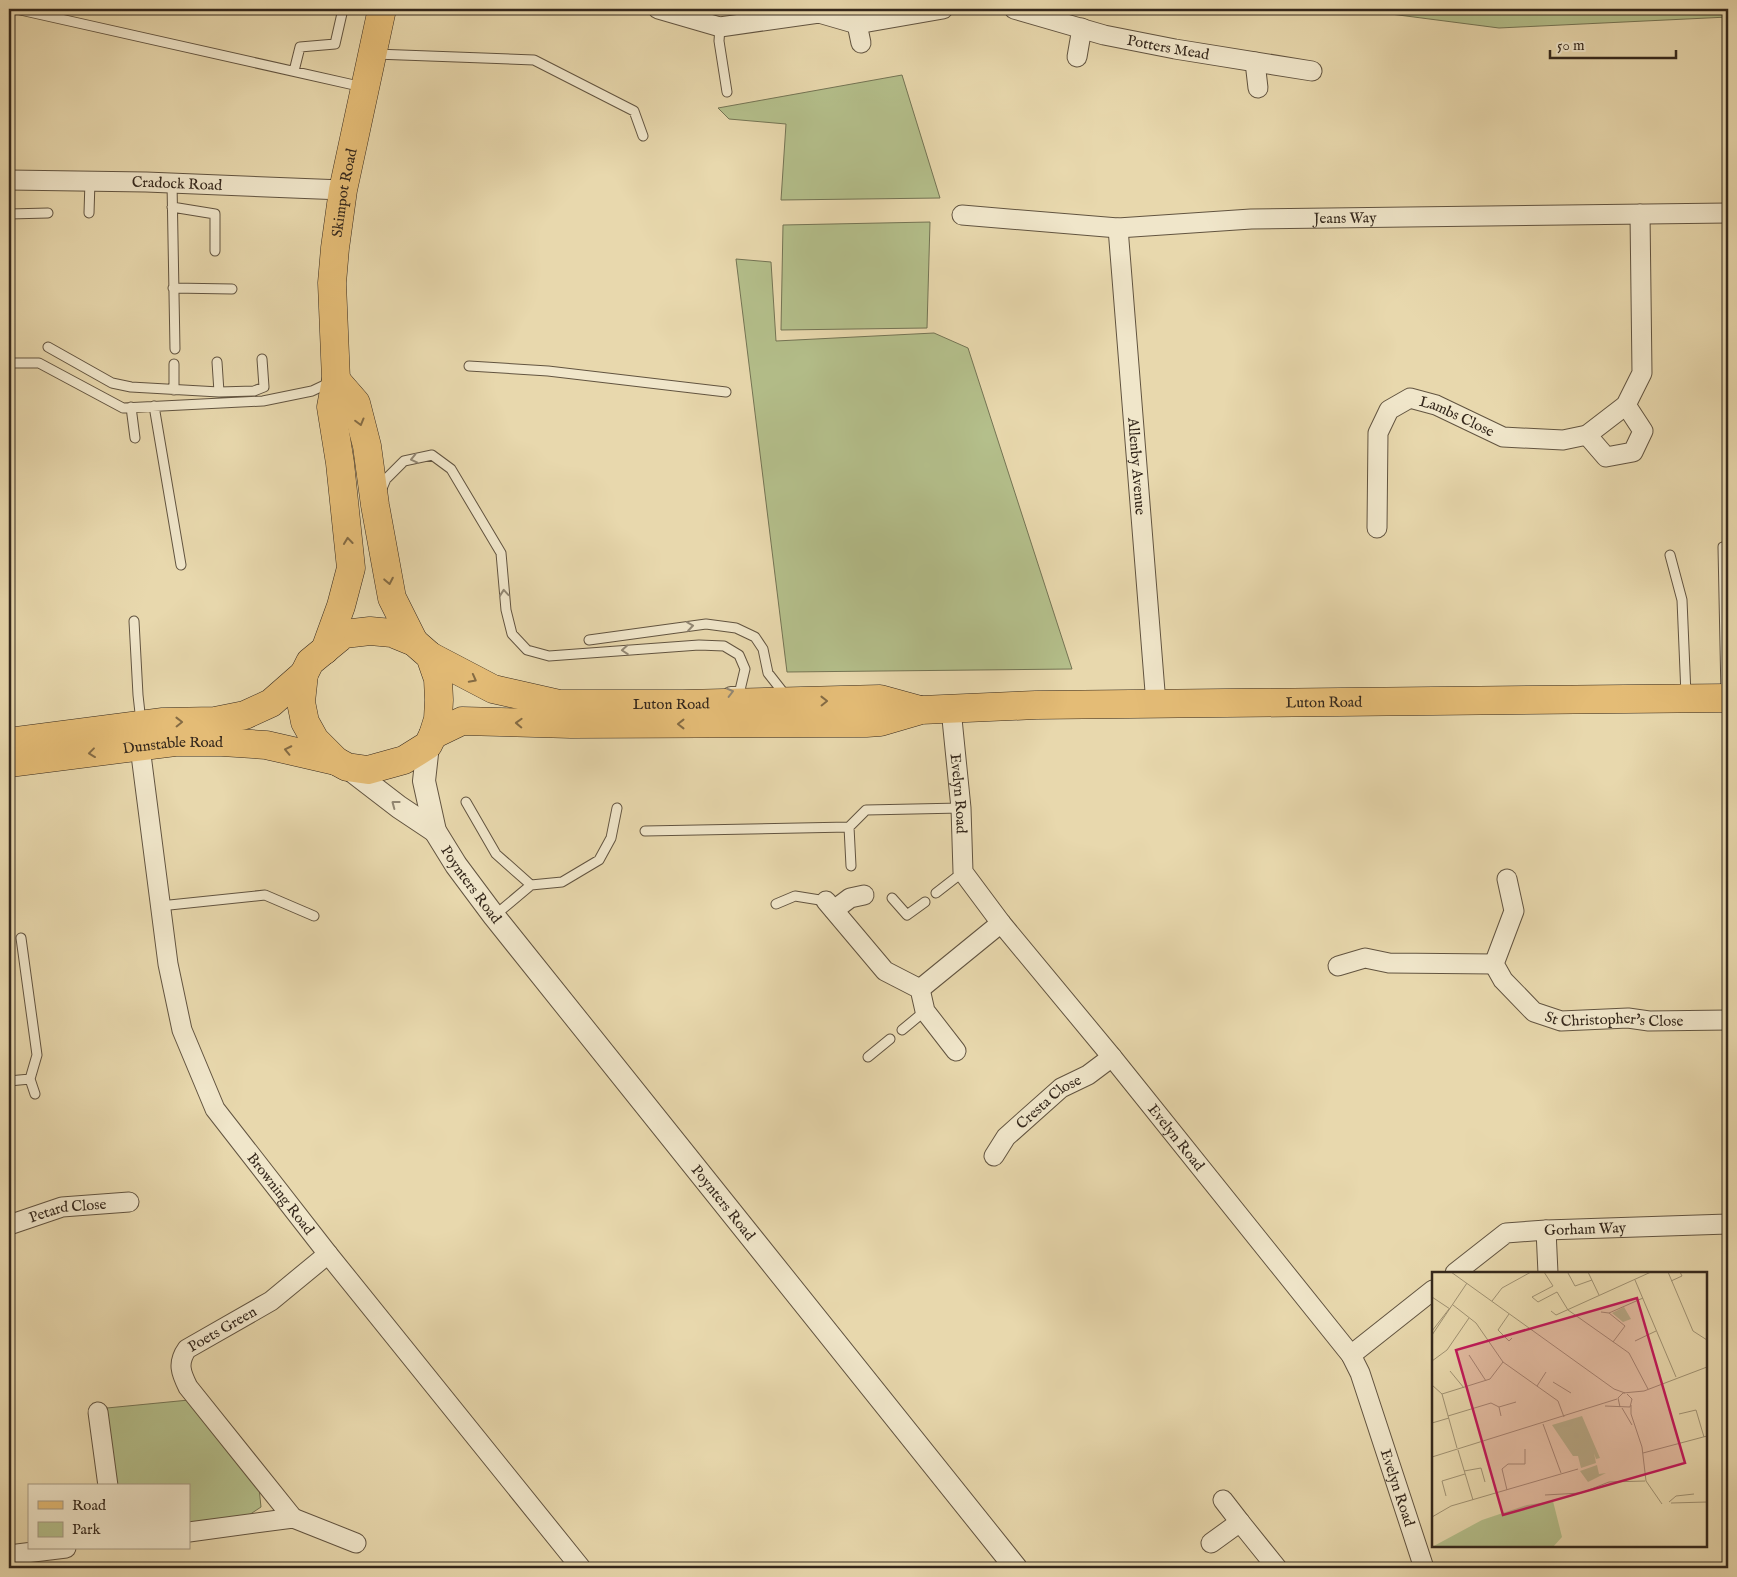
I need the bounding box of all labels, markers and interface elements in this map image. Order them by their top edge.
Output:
scale bar [1550,28,1676,60]
street label: Potters Mead [1125,31,1211,65]
text: 50 m [1557,36,1585,55]
street label: Skimpot Road [328,146,362,239]
street label: Cradock Road [132,173,224,195]
street label: Jeans Way [1312,208,1377,228]
street label: Lambs Close [1417,392,1497,441]
street label: Allenby Avenue [1123,416,1150,516]
one-way arrow [355,417,365,425]
one-way arrow [409,453,418,464]
one-way arrow [343,537,354,545]
one-way arrow [384,577,394,586]
one-way arrow [499,589,510,597]
one-way arrow [686,621,694,632]
one-way arrow [621,644,629,655]
one-way arrow [468,673,477,683]
one-way arrow [726,687,735,698]
street label: Luton Road [1285,693,1363,712]
street label: Luton Road [633,694,711,714]
one-way arrow [820,696,828,706]
one-way arrow [175,717,183,727]
one-way arrow [514,717,522,728]
one-way arrow [677,719,684,729]
street label: Dunstable Road [122,733,224,759]
one-way arrow [284,745,293,756]
one-way arrow [88,747,96,758]
street label: Evelyn Road [946,753,971,835]
one-way arrow [391,801,401,810]
street label: Poynters Road [436,842,506,928]
street label: St Christopher's Close [1542,1007,1684,1031]
street label: Cresta Close [1012,1071,1084,1134]
street label: Evelyn Road [1143,1100,1209,1176]
street label: Browning Road [243,1149,319,1239]
street label: Poynters Road [687,1161,760,1245]
street label: Petard Close [27,1195,107,1228]
street label: Gorham Way [1544,1218,1627,1240]
inset map [1432,1272,1707,1547]
street label: Poets Green [185,1302,260,1357]
street label: Evelyn Road [1376,1447,1419,1530]
legend [28,1484,190,1550]
text: Road [72,1496,107,1515]
text: Park [72,1520,102,1539]

